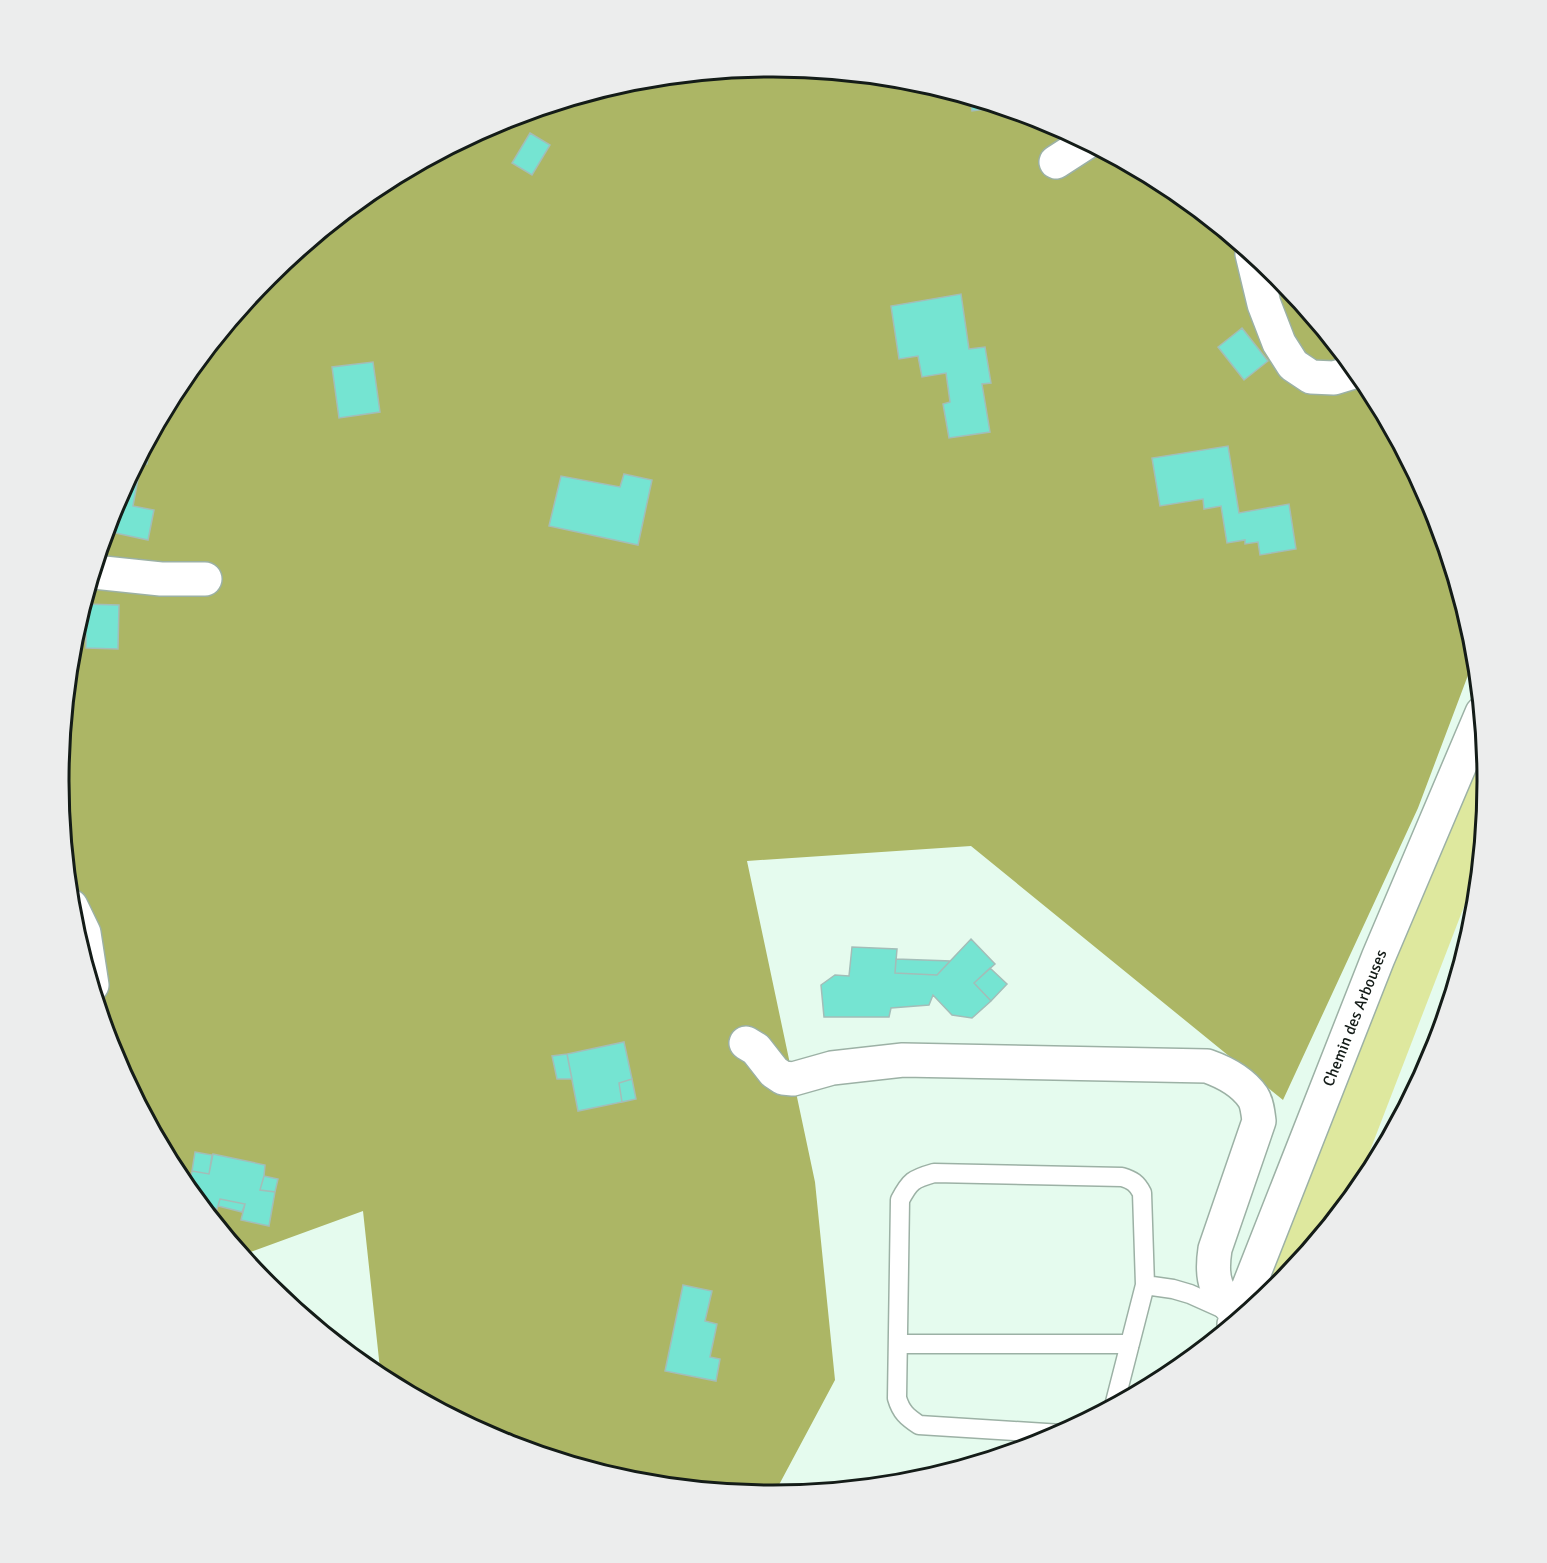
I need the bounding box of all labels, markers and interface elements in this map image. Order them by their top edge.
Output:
street label: Chemin des Arbouses [1318,947,1392,1089]

